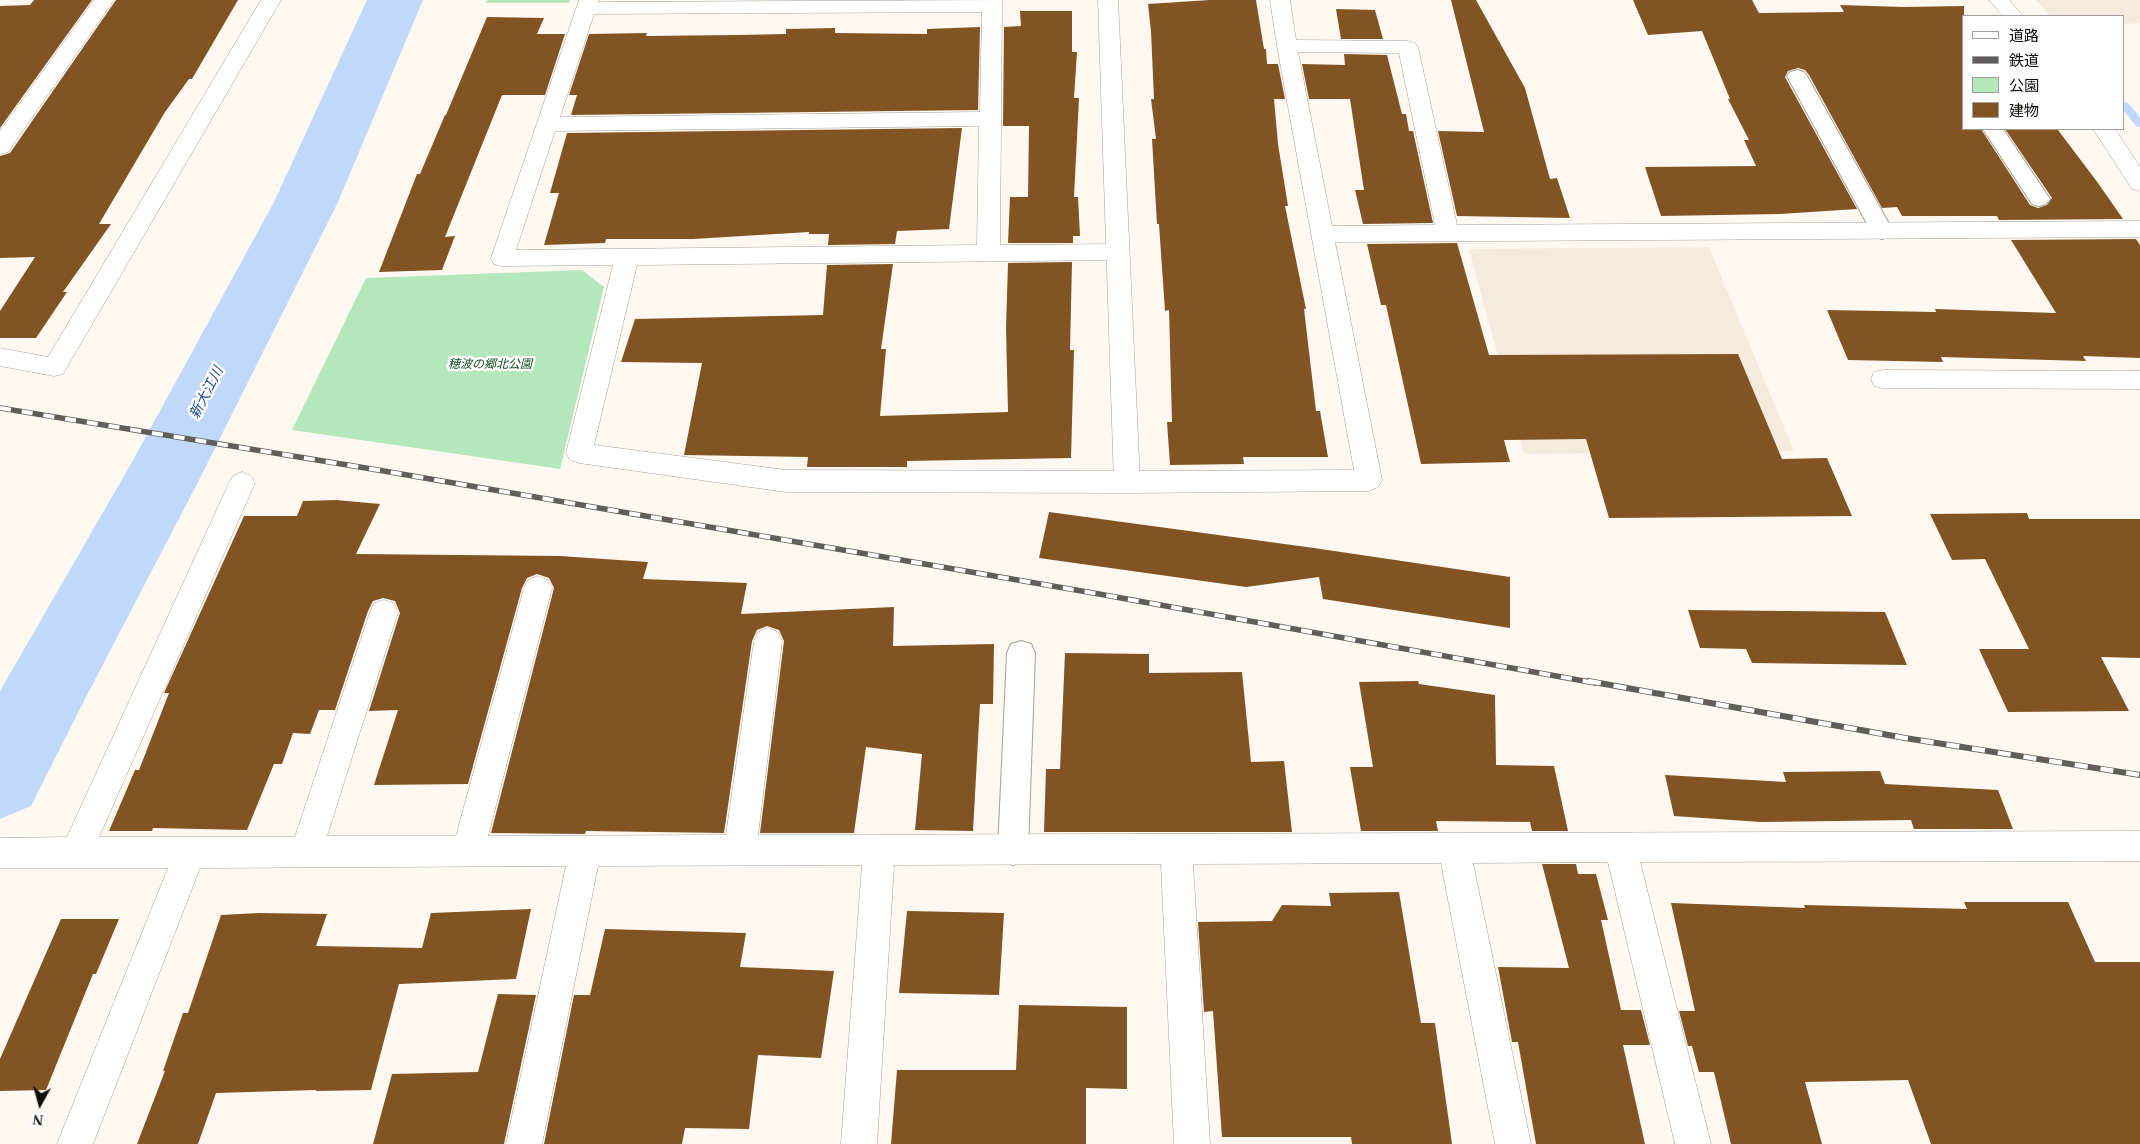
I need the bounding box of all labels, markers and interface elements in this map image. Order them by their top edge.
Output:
legend [1962,15,2125,130]
text: 道路 [2009,28,2039,44]
text: 鉄道 [2009,53,2039,69]
text: 公園 [2009,78,2039,94]
text: 建物 [2009,103,2039,119]
park label: 穂波の郷北公園 [448,358,532,372]
water label: 新大江川 [187,364,227,422]
north arrow [15,1079,65,1129]
text: N [32,1111,44,1127]

